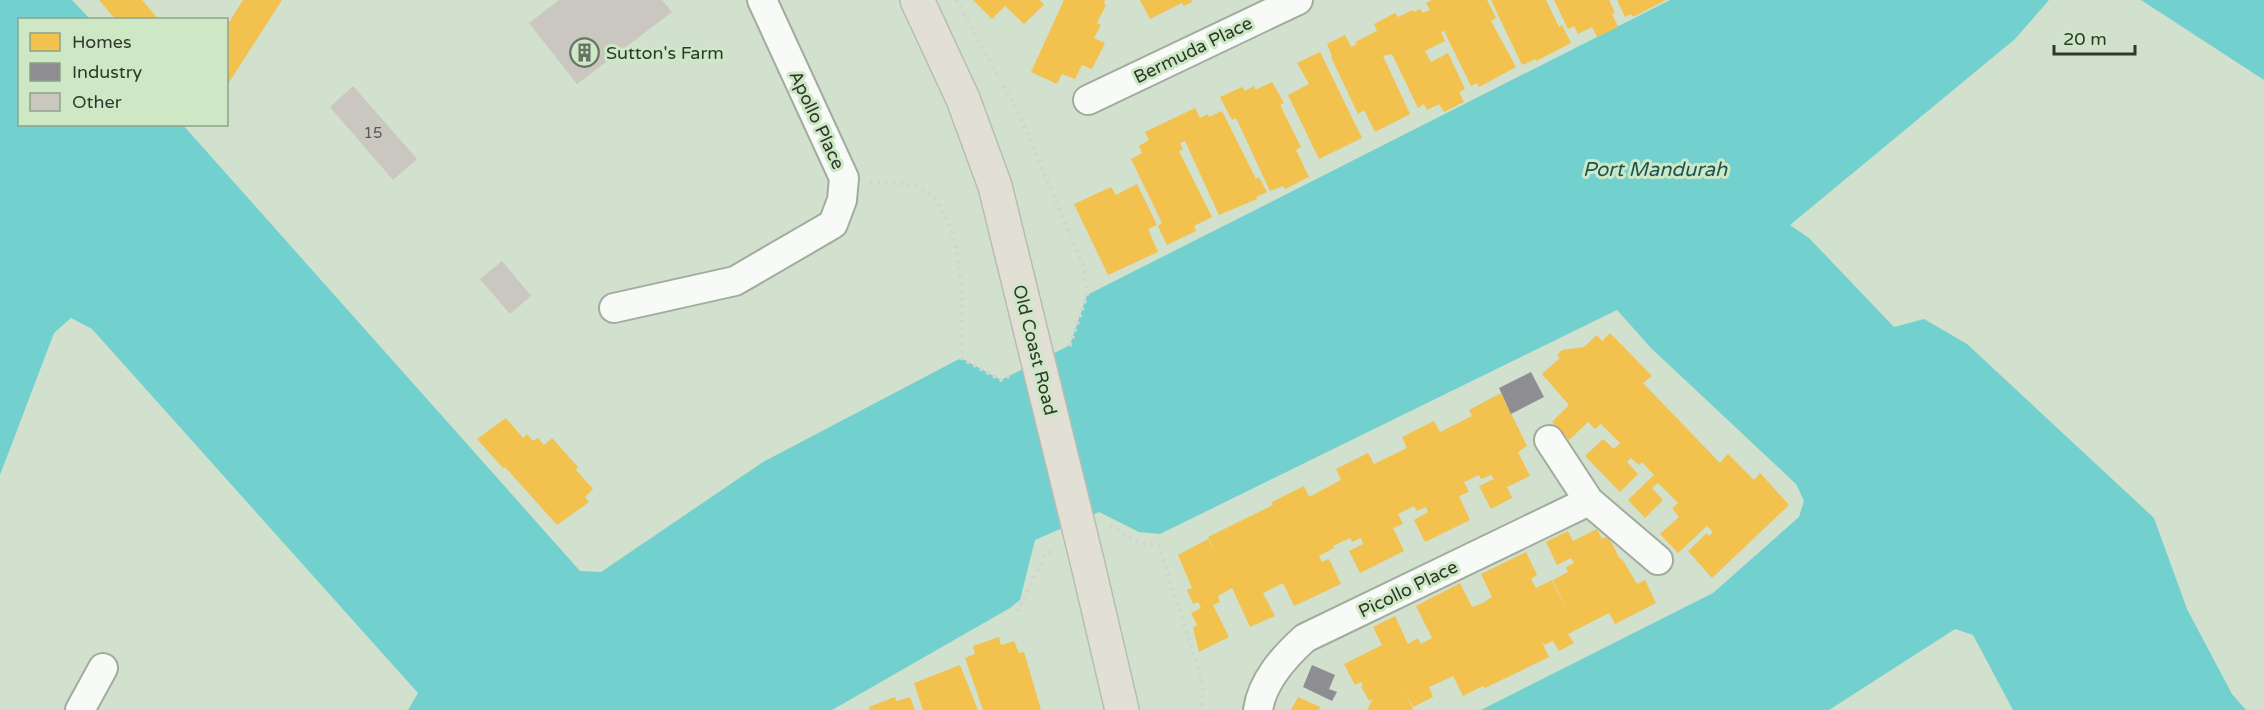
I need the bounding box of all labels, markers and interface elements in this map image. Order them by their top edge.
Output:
street label: Bermuda Place [1130,12,1256,88]
legend [18,18,228,126]
scale bar [2054,18,2135,56]
text: 20 m [2063,28,2107,50]
text: Homes [72,31,132,53]
building icon: Sutton's Farm [569,37,601,69]
place label: Sutton's Farm [606,42,724,64]
text: Industry [72,61,143,83]
street label: Apollo Place [785,67,849,173]
text: Other [72,91,122,113]
house number: 15 [364,124,382,142]
water label: Port Mandurah [1583,158,1728,182]
street label: Old Coast Road [1008,283,1062,417]
street label: Picollo Place [1355,555,1461,623]

